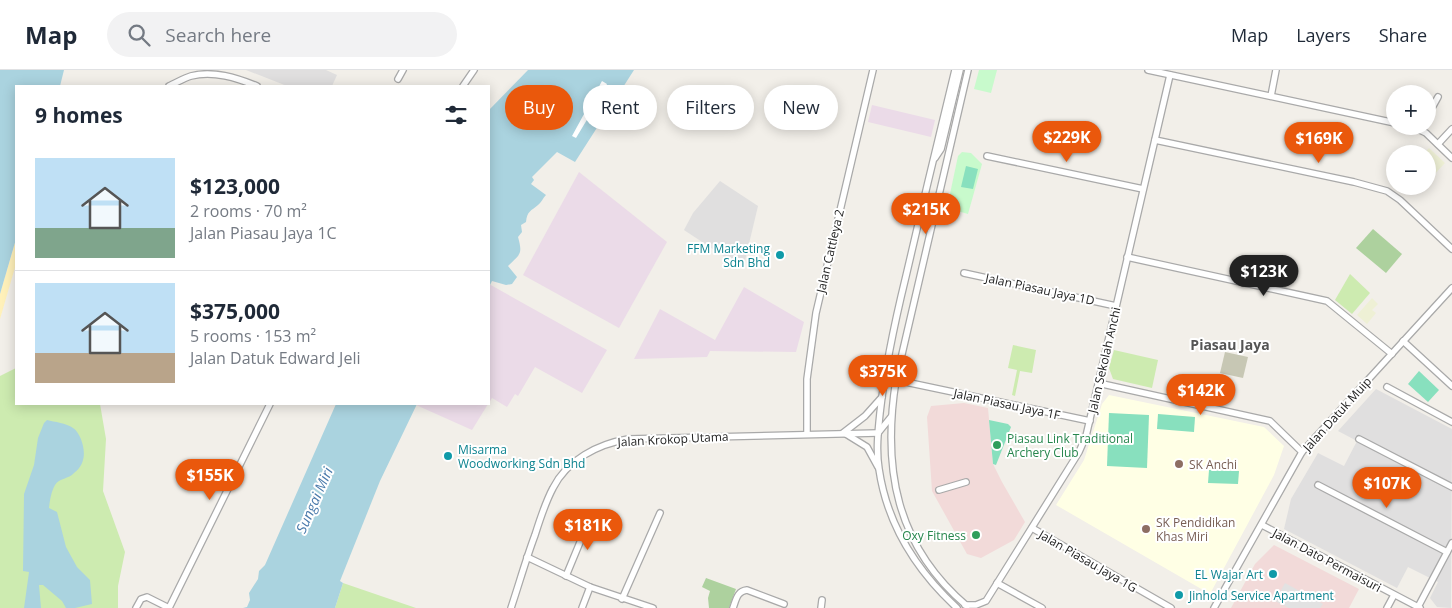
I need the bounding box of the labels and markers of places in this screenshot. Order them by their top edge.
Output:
pin: $229K [1032,121,1102,163]
pin: $169K [1284,122,1354,164]
pin: $215K [891,192,961,235]
place label: FFM Marketing Sdn Bhd [687,240,770,271]
marker: FFM Marketing Sdn Bhd [774,249,786,261]
pin: $123K [1229,254,1299,297]
pin: $375K [848,354,918,397]
pin: $142K [1166,374,1236,416]
place label: Piasau Link Traditional Archery Club [1007,430,1133,461]
marker: Piasau Link Traditional Archery Club [991,439,1003,451]
place label: Misarma Woodworking Sdn Bhd [458,441,585,472]
marker: Misarma Woodworking Sdn Bhd [442,450,454,462]
place label: SK Anchi [1189,456,1237,473]
pin: $155K [175,458,245,501]
marker: SK Anchi [1173,458,1185,470]
pin: $107K [1352,466,1422,509]
pin: $181K [553,508,623,551]
place label: SK Pendidikan Khas Miri [1156,514,1235,545]
marker: SK Pendidikan Khas Miri [1140,523,1152,535]
place label: Oxy Fitness [902,527,966,544]
marker: Oxy Fitness [970,529,982,541]
place label: EL Wajar Art [1195,566,1263,583]
marker: EL Wajar Art [1267,568,1279,580]
place label: Jinhold Service Apartment [1188,587,1334,604]
marker: Jinhold Service Apartment [1173,589,1185,601]

